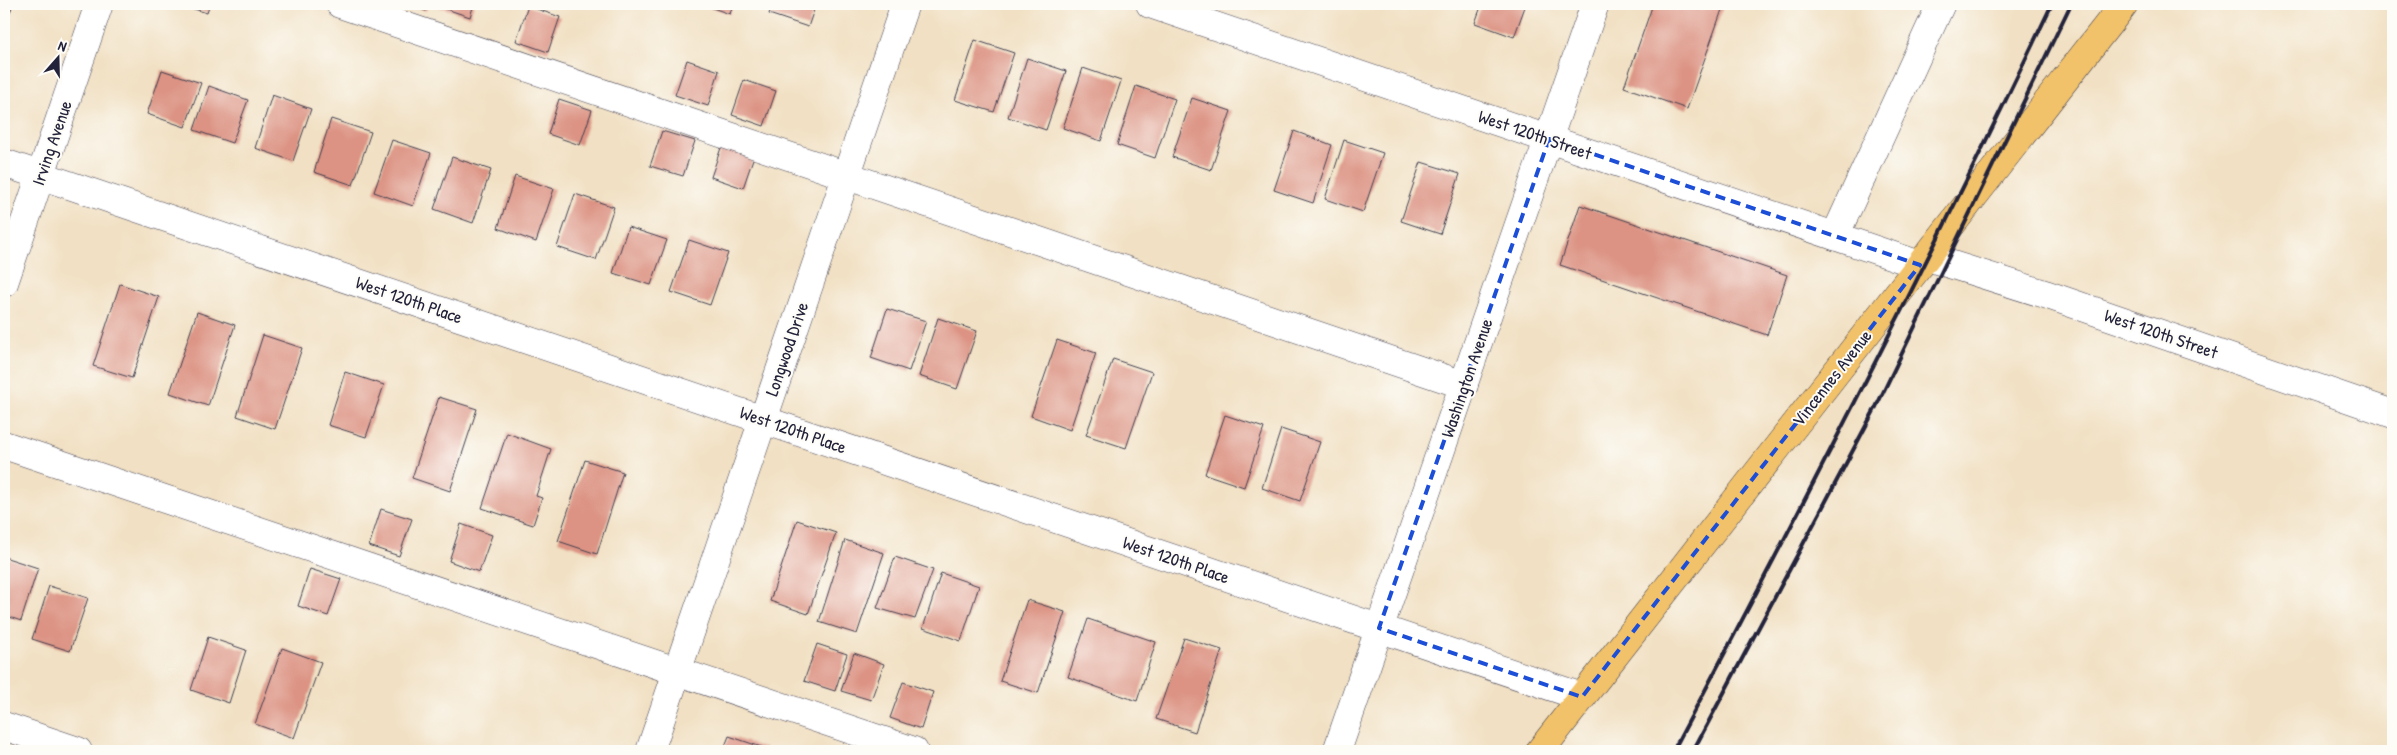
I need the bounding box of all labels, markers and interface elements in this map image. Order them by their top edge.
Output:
north arrow [32,32,82,82]
text: N [56,35,70,56]
street label: Irving Avenue [25,97,78,189]
street label: West 120th Street [1475,103,1596,166]
street label: West 120th Place [353,270,466,329]
street label: Longwood Drive [759,298,814,399]
street label: West 120th Street [2101,302,2222,365]
street label: Washington Avenue [1434,315,1499,441]
street label: Vincennes Avenue [1786,324,1877,431]
street label: West 120th Place [737,400,850,459]
street label: West 120th Place [1120,530,1233,589]

